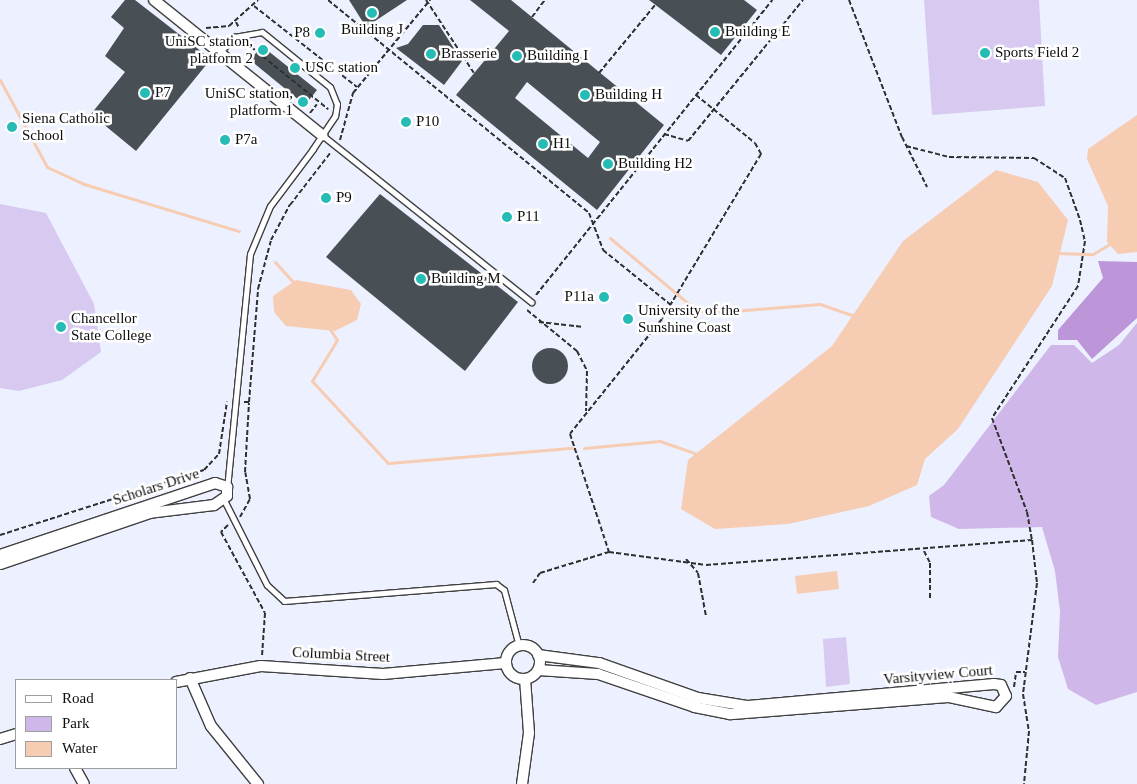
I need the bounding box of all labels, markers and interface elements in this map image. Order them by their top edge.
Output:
marker: Building J [366,7,378,19]
place label: Building J [341,21,403,39]
place label: Building E [725,23,790,41]
place label: P8 [294,24,310,42]
marker: Building E [709,26,721,38]
marker: P8 [314,27,326,39]
place label: UniSC station, platform 2 [165,32,253,67]
marker: UniSC station, platform 2 [257,44,269,56]
place label: Sports Field 2 [995,44,1079,62]
place label: Brasserie [441,45,497,63]
place label: Building I [527,47,588,65]
marker: Sports Field 2 [979,47,991,59]
marker: Brasserie [425,48,437,60]
marker: Building I [511,50,523,62]
place label: USC station [305,59,378,77]
marker: USC station [289,62,301,74]
place label: P7 [155,84,171,102]
place label: UniSC station, platform 1 [205,84,293,119]
place label: Building H [595,86,662,104]
marker: P7 [139,87,151,99]
marker: Building H [579,89,591,101]
marker: UniSC station, platform 1 [297,96,309,108]
place label: Siena Catholic School [22,109,110,144]
place label: P10 [416,113,439,131]
marker: P10 [400,116,412,128]
marker: Siena Catholic School [6,121,18,133]
place label: P7a [235,131,258,149]
marker: P7a [219,134,231,146]
place label: H1 [553,135,571,153]
marker: H1 [537,138,549,150]
place label: Building H2 [618,155,693,173]
marker: Building H2 [602,158,614,170]
place label: P9 [336,189,352,207]
marker: P9 [320,192,332,204]
place label: P11 [517,208,540,226]
marker: P11 [501,211,513,223]
place label: Building M [431,270,501,288]
marker: Building M [415,273,427,285]
place label: P11a [565,288,594,306]
marker: P11a [598,291,610,303]
place label: University of the Sunshine Coast [638,301,740,336]
place label: Chancellor State College [71,309,151,344]
marker: University of the Sunshine Coast [622,313,634,325]
marker: Chancellor State College [55,321,67,333]
street label: Scholars Drive [111,465,201,509]
street label: Columbia Street [292,643,390,667]
street label: Varsityview Court [883,661,993,689]
legend [15,679,178,769]
text: Road [62,690,94,706]
text: Park [62,715,90,731]
text: Water [62,740,97,756]

